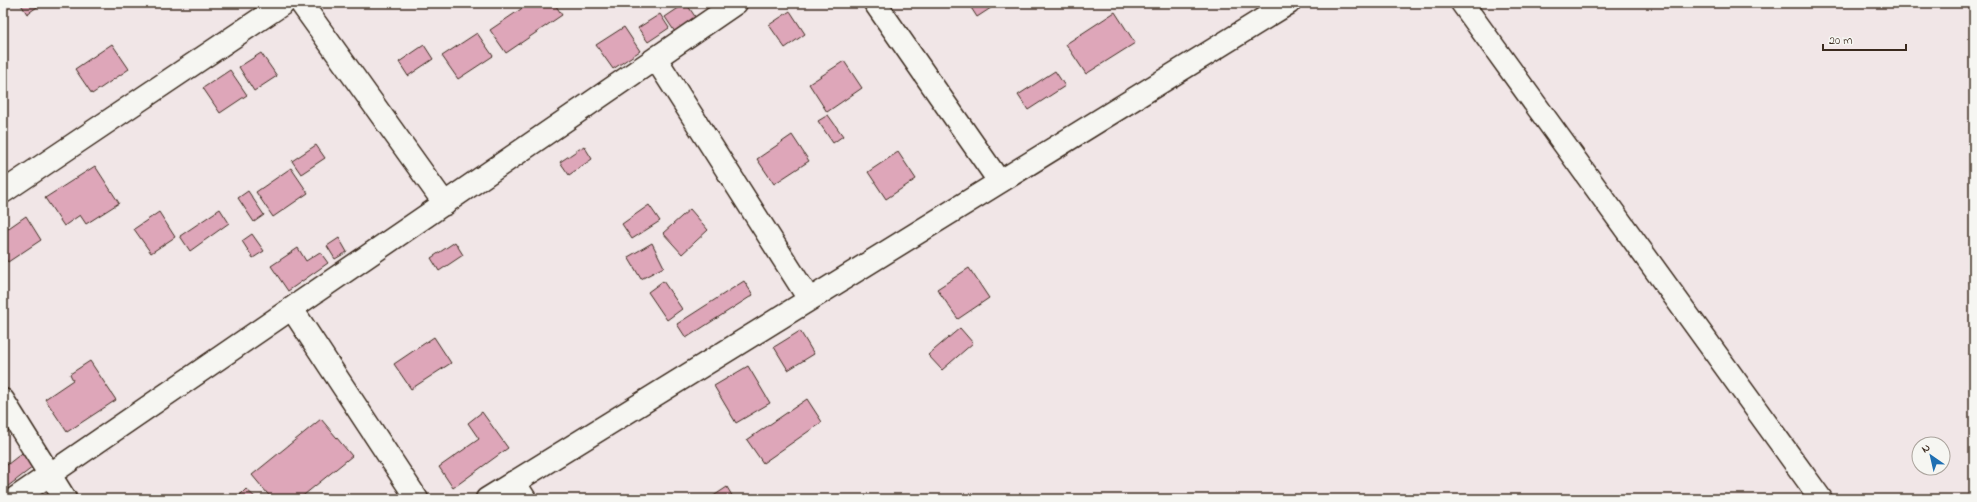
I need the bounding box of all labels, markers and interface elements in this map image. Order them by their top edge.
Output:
scale bar [1823,26,1906,52]
text: 20 m [1829,32,1852,50]
north arrow [1911,436,1951,476]
text: N [1918,440,1934,457]

